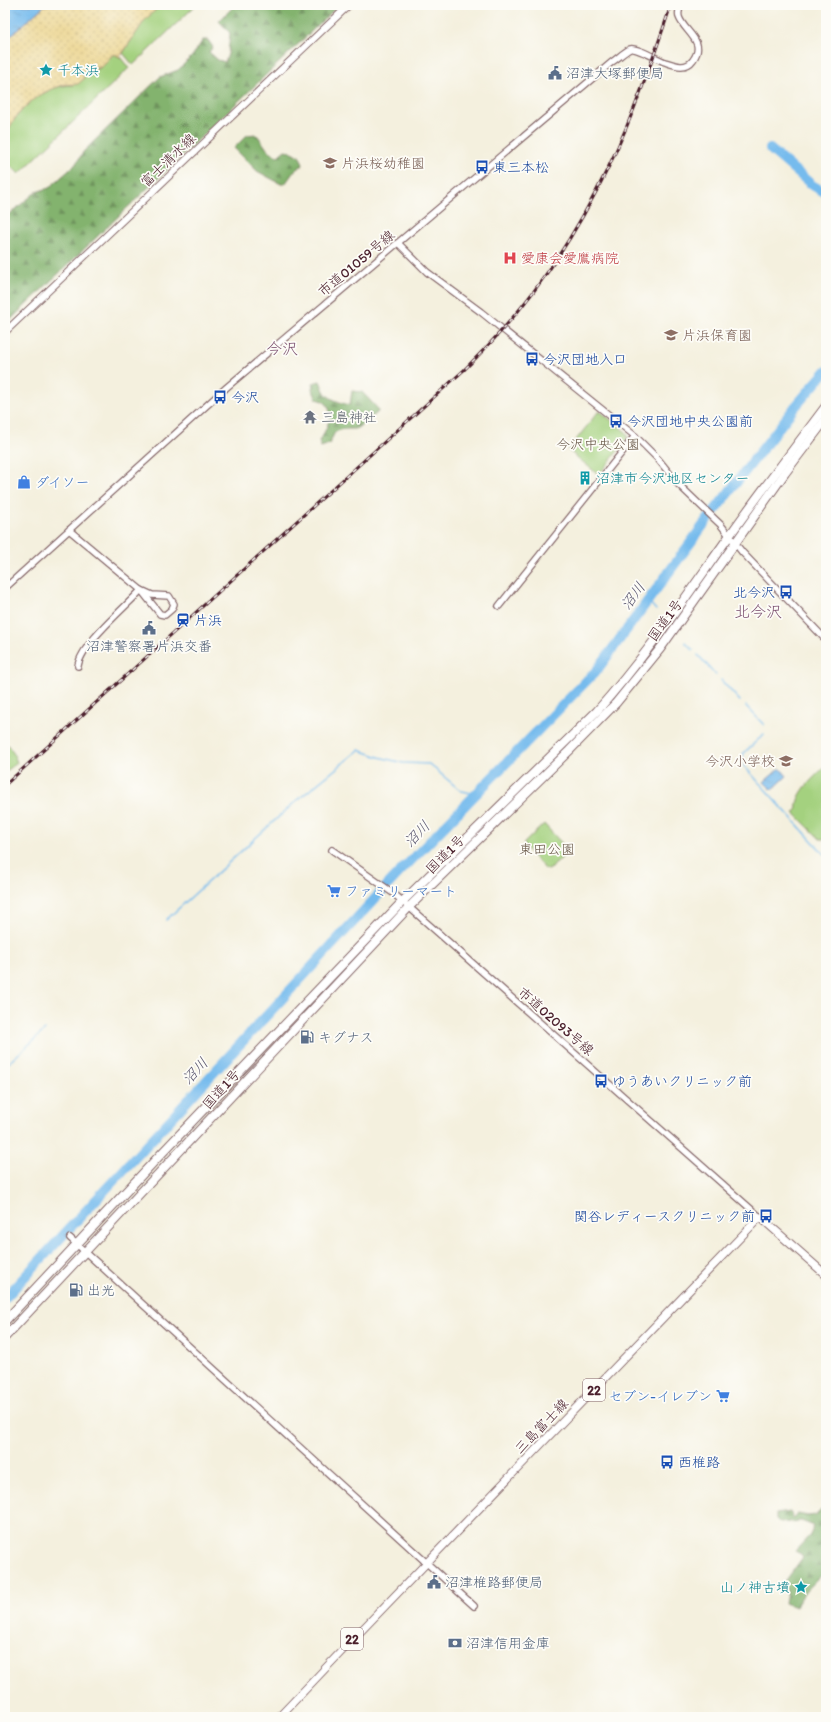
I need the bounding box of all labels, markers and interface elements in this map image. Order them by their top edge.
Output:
place icon: 千本浜 [38,62,54,78]
place label: 千本浜 [57,62,99,79]
public building icon: 沼津大塚郵便局 [547,65,563,81]
place label: 沼津大塚郵便局 [566,65,664,82]
street label: 富士清水線 [137,130,199,191]
school or university icon: 片浜桜幼稚園 [322,155,338,171]
place label: 片浜桜幼稚園 [341,155,425,172]
bus stop icon: 東三本松 [474,159,490,175]
place label: 東三本松 [493,159,549,176]
street label: 市道01059号線 [315,227,398,300]
hospital icon: 愛康会愛鷹病院 [502,250,518,266]
place label: 愛康会愛鷹病院 [521,250,619,267]
school or university icon: 片浜保育園 [663,327,679,343]
place label: 片浜保育園 [682,327,752,344]
district label: 今沢 [266,339,298,358]
bus stop icon: 今沢団地入口 [524,351,540,367]
place label: 今沢団地入口 [543,351,627,368]
bus stop icon: 今沢 [212,389,228,405]
place label: 今沢 [231,389,259,406]
temple icon: 三島神社 [302,409,318,425]
place label: 三島神社 [321,409,377,426]
bus stop icon: 今沢団地中央公園前 [608,413,624,429]
place label: 今沢団地中央公園前 [627,413,753,430]
park label: 今沢中央公園 [556,436,640,453]
building icon: 沼津市今沢地区センター [577,470,593,486]
place label: 沼津市今沢地区センター [596,470,749,487]
shop icon: ダイソー [16,474,32,490]
place label: ダイソー [35,474,90,491]
water label: 沼川 [617,579,649,613]
place label: 北今沢 [733,584,775,601]
bus stop icon: 北今沢 [778,584,794,600]
street label: 国道1号 [644,596,687,645]
district label: 北今沢 [734,602,782,621]
station icon: 片浜 [175,612,191,628]
place label: 片浜 [194,612,222,629]
public building icon: 沼津警察署片浜交番 [141,620,157,636]
place label: 沼津警察署片浜交番 [86,638,212,655]
place label: 今沢小学校 [705,753,775,770]
school or university icon: 今沢小学校 [778,753,794,769]
water label: 沼川 [400,817,434,851]
street label: 国道1号 [422,831,469,878]
park label: 東田公園 [519,841,575,858]
supermarket icon: ファミリーマート [326,883,342,899]
place label: ファミリーマート [345,883,457,900]
street label: 市道02093号線 [514,984,597,1059]
fuel station icon: キグナス [299,1029,315,1045]
place label: キグナス [318,1029,373,1046]
water label: 沼川 [178,1054,212,1088]
street label: 国道1号 [199,1066,244,1113]
bus stop icon: ゆうあいクリニック前 [593,1073,609,1089]
place label: ゆうあいクリニック前 [612,1073,752,1090]
place label: 関谷レディースクリニック前 [574,1208,755,1225]
bus stop icon: 関谷レディースクリニック前 [758,1208,774,1224]
fuel station icon: 出光 [68,1282,84,1298]
place label: 出光 [87,1282,115,1299]
road number: 22 [583,1379,605,1401]
place label: セブン-イレブン [608,1388,712,1405]
supermarket icon: セブン-イレブン [715,1388,731,1404]
street label: 三島富士線 [511,1395,572,1457]
bus stop icon: 西椎路 [659,1454,675,1470]
place label: 西椎路 [678,1454,720,1471]
public building icon: 沼津椎路郵便局 [426,1574,442,1590]
place label: 沼津椎路郵便局 [445,1574,543,1591]
place label: 山ノ神古墳 [720,1579,790,1596]
place icon: 山ノ神古墳 [793,1579,809,1595]
road number: 22 [341,1628,363,1650]
bank icon: 沼津信用金庫 [447,1635,463,1651]
place label: 沼津信用金庫 [466,1635,550,1652]

